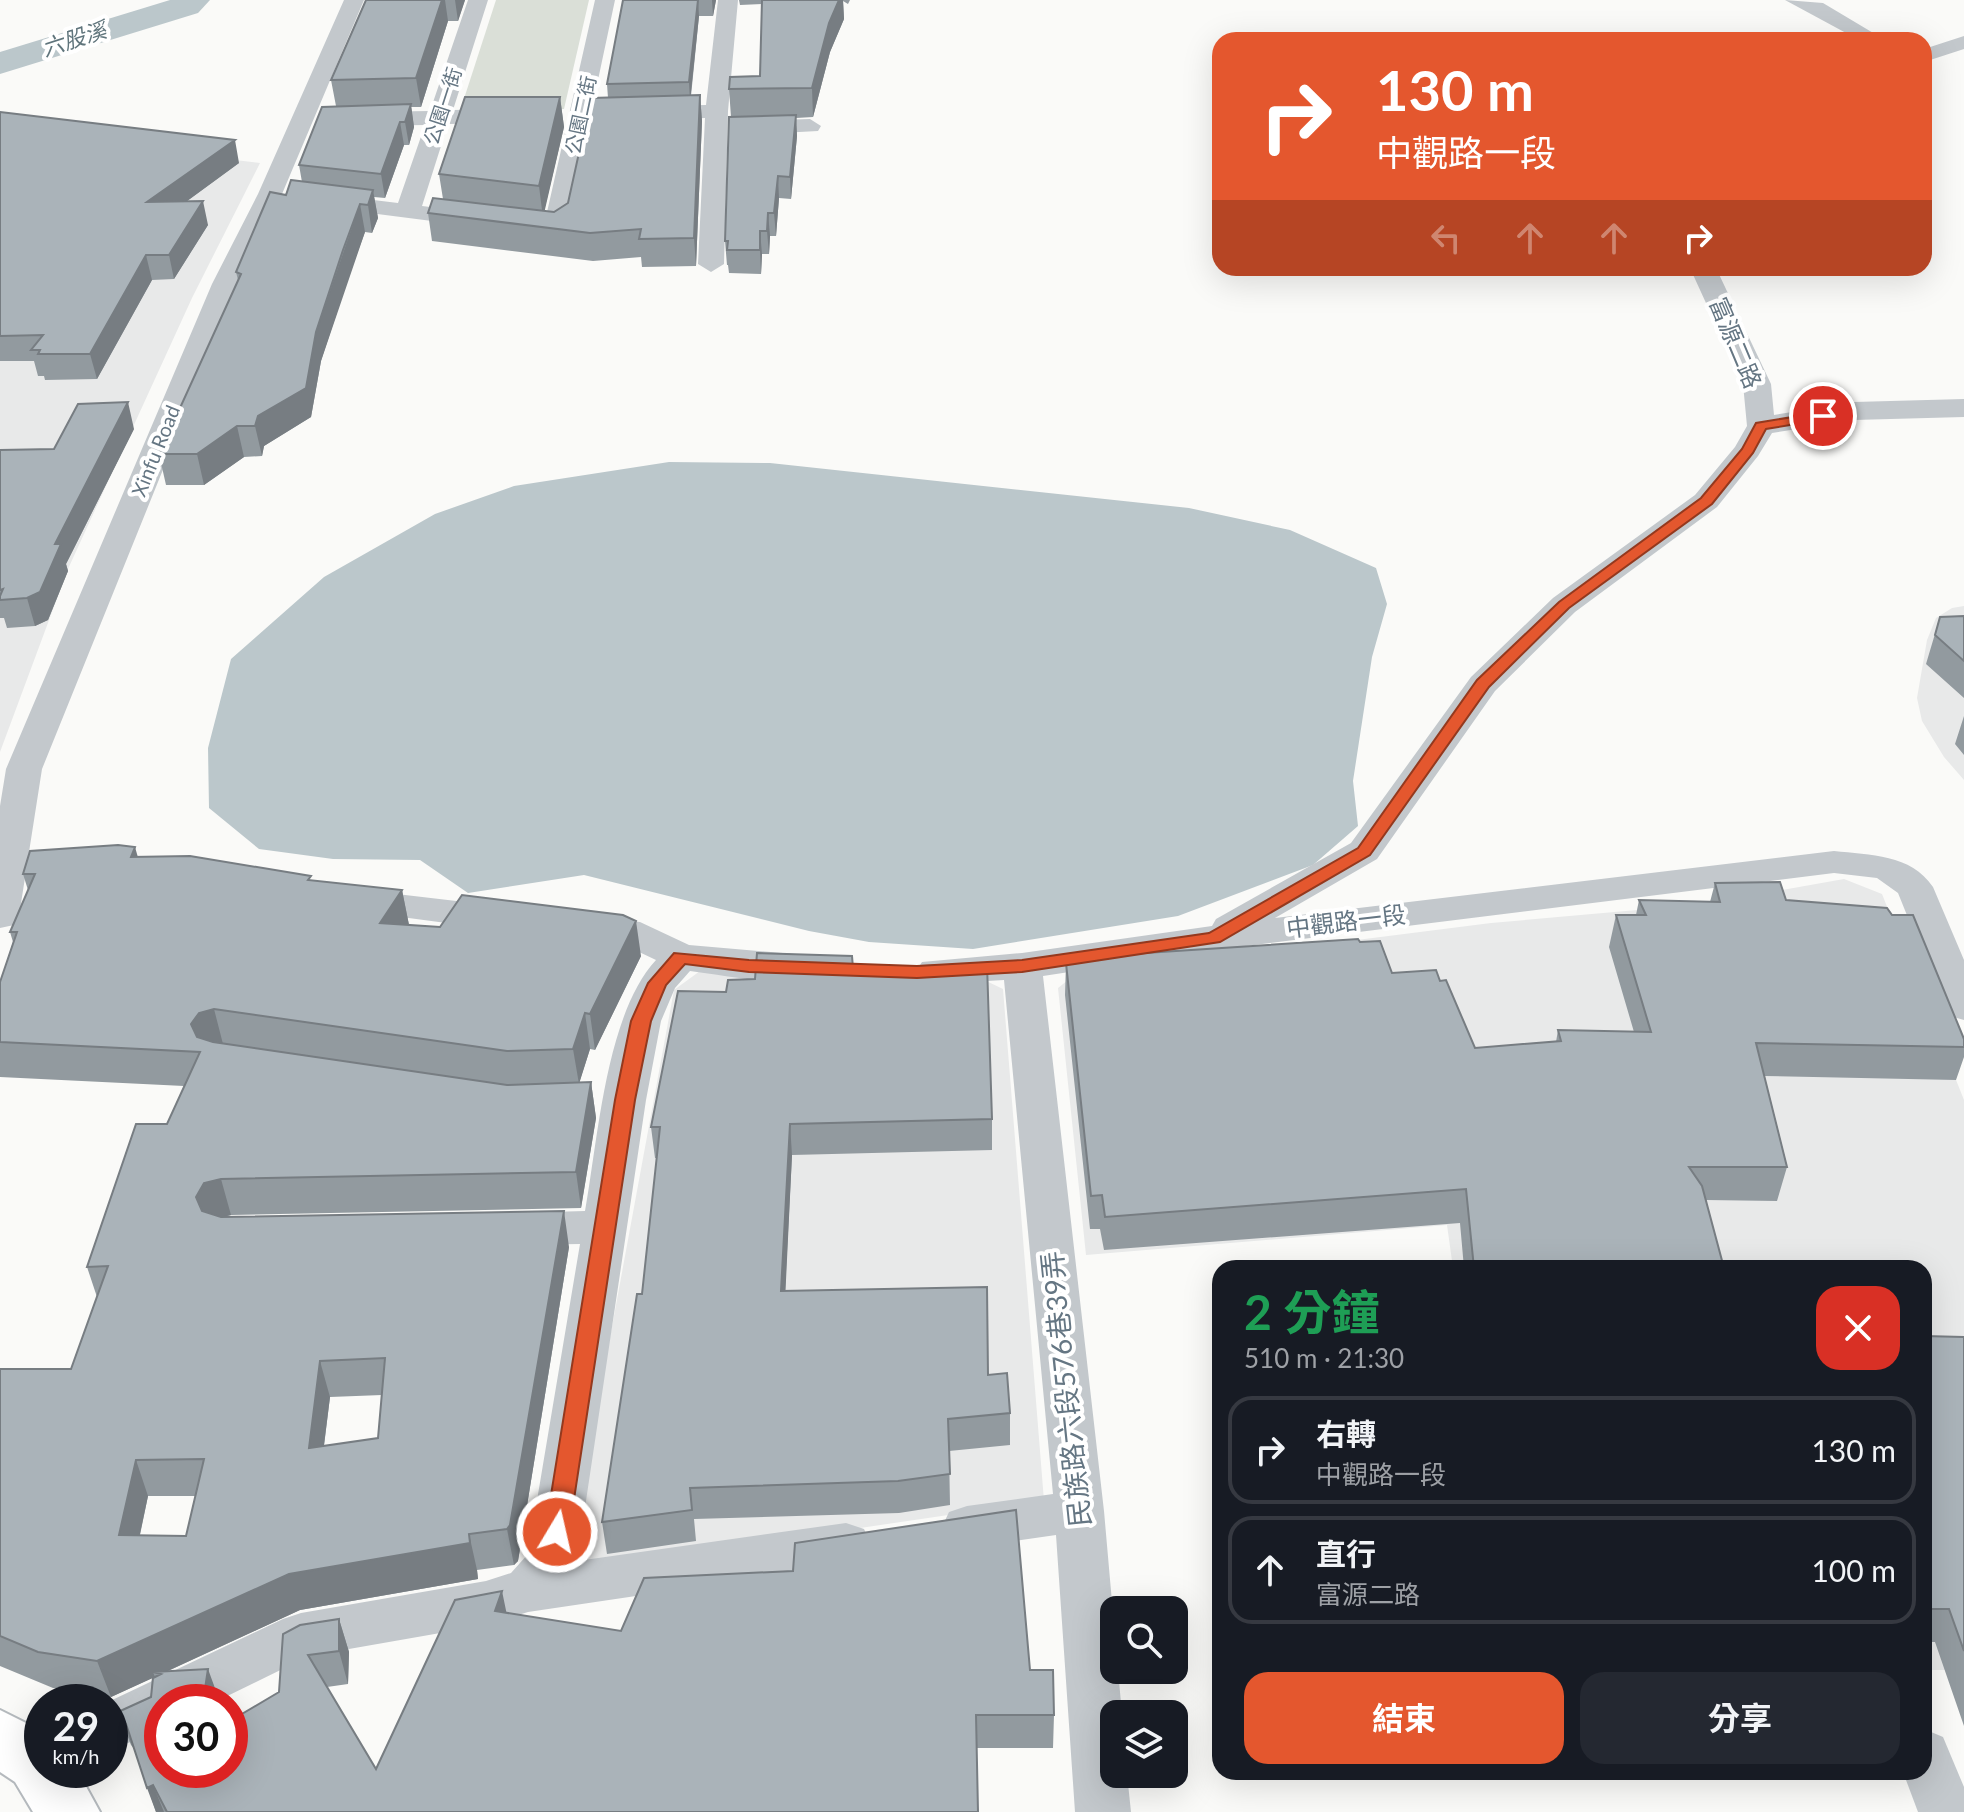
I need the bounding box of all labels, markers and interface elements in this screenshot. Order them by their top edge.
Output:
water label: 六股溪 [38,15,112,62]
text: 130 m [1376,56,1534,123]
street label: 公園一街 [418,64,466,147]
icon: right [1244,64,1348,168]
street label: 公園二街 [560,73,600,156]
text: 中觀路一段 [1376,130,1556,174]
icon: left [1424,216,1468,260]
icon: ahead [1508,216,1552,260]
icon: ahead [1592,216,1636,260]
icon: right [1676,216,1720,260]
street label: 富源二路 [1704,293,1768,392]
pin [1789,382,1857,450]
icon: arrive [1801,394,1845,438]
street label: Xinfu Road [126,401,184,500]
street label: 中觀路一段 [1284,899,1407,942]
street label: 民族路六段576巷39弄 [1034,1249,1096,1529]
text: 2 分鐘 [1244,1283,1380,1340]
button: close [1816,1286,1900,1370]
text: 510 m · 21:30 [1244,1342,1404,1374]
text: 右轉 [1316,1415,1376,1451]
icon: right [1248,1428,1292,1472]
text: 130 m [1811,1432,1896,1468]
text: 中觀路一段 [1316,1458,1446,1490]
position arrow [515,1490,599,1574]
text: 直行 [1316,1535,1376,1571]
icon: ahead [1248,1548,1292,1592]
text: 100 m [1811,1552,1896,1588]
text: 富源二路 [1316,1578,1420,1610]
map controls [1100,1596,1188,1788]
button: search [1100,1596,1188,1684]
button: 結束 [1244,1672,1564,1764]
button: 分享 [1580,1672,1900,1764]
speed limit sign: 30 [144,1684,248,1788]
button: layers [1100,1700,1188,1788]
text: 29 [53,1702,99,1750]
text: km/h [53,1744,99,1768]

